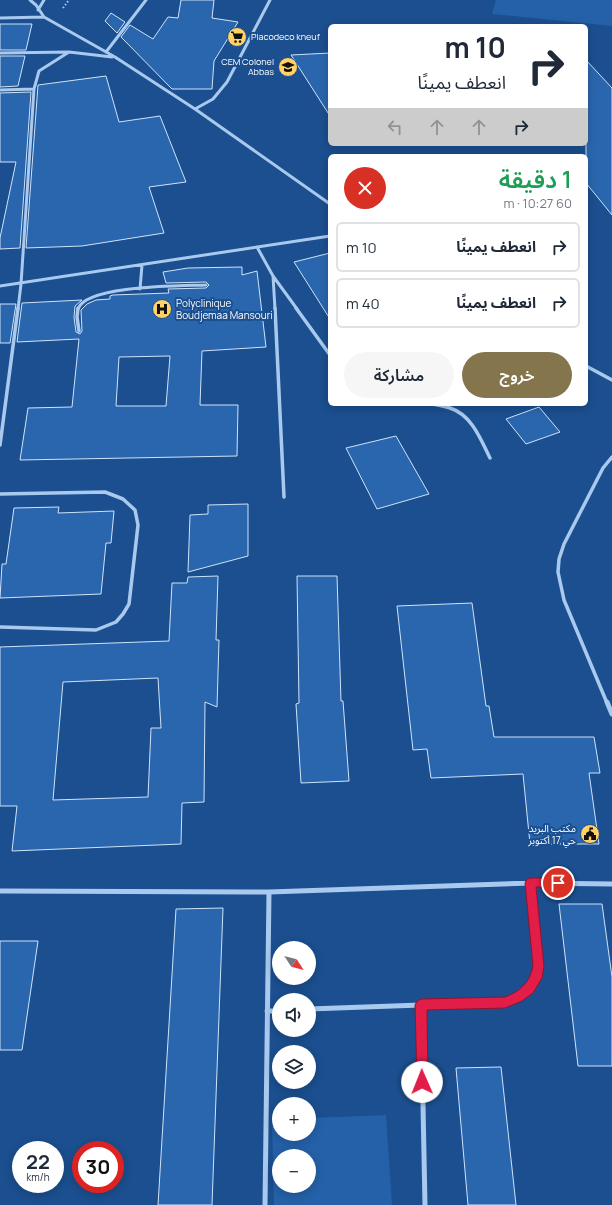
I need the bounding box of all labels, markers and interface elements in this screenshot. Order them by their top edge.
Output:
supermarket icon: Placodeco kneuf [226,26,248,48]
text: 10 m [445,28,506,66]
place label: Placodeco kneuf [251,30,321,43]
icon: right [520,40,572,92]
place label: CEM Colonel Abbas [221,55,274,78]
school or university icon: CEM Colonel Abbas [277,56,299,78]
text: انعطف يمينًا [417,70,506,94]
icon: left [384,116,406,138]
icon: ahead [426,116,448,138]
icon: ahead [468,116,490,138]
icon: right [510,116,532,138]
text: 1 دقيقة [499,162,572,195]
button: close [344,167,386,209]
text: 60 m · 10:27 [503,194,572,212]
text: انعطف يمينًا [456,236,536,257]
icon: right [548,236,570,258]
text: 10 m [346,237,377,258]
text: انعطف يمينًا [456,292,536,313]
icon: right [548,292,570,314]
text: 40 m [346,293,380,314]
place label: Polyclinique Boudjemaa Mansouri [176,296,273,322]
hospital icon: Polyclinique Boudjemaa Mansouri [151,298,173,320]
button: مشاركة [344,352,454,398]
button: خروج [462,352,572,398]
place label: مكتب البريد حي 17 أكتوبر [527,821,576,848]
public building icon: مكتب البريد حي 17 أكتوبر [579,823,601,845]
pin [541,866,575,900]
icon: arrive [547,872,569,894]
north arrow [272,941,316,985]
map controls [272,941,316,1193]
button: sound [272,993,316,1037]
button: layers [272,1045,316,1089]
position arrow [401,1061,443,1103]
button: + [272,1097,316,1141]
speed limit sign: 30 [72,1141,124,1193]
text: 22 [26,1148,50,1175]
button: − [272,1149,316,1193]
text: km/h [26,1170,50,1184]

